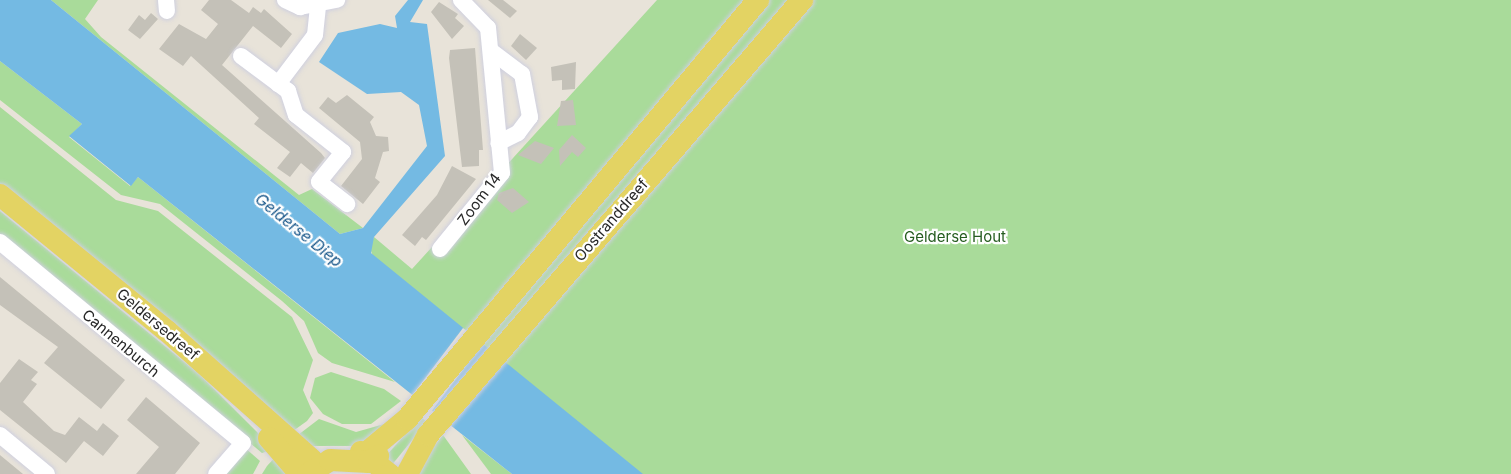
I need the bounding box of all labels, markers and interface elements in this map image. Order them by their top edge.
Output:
street label: Zoom 14 [454,169,504,229]
street label: Oostranddreef [570,175,652,265]
water label: Gelderse Diep [252,189,346,271]
park label: Gelderse Hout [904,228,1006,246]
street label: Geldersedreef [113,285,203,363]
street label: Cannenburch [79,305,163,381]

